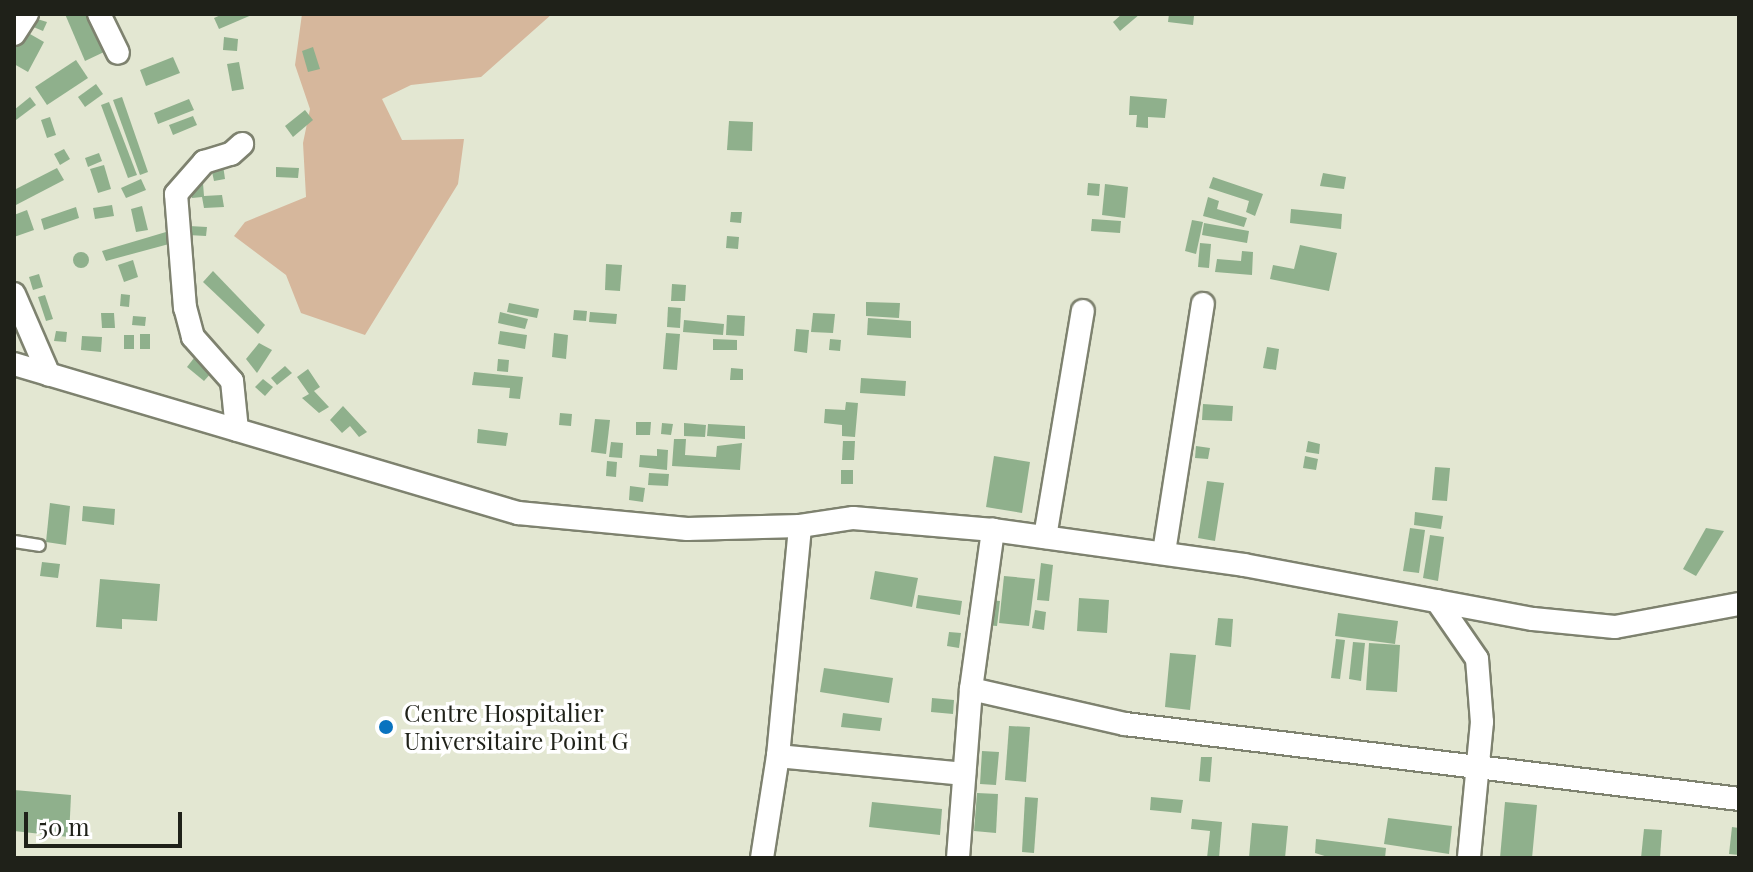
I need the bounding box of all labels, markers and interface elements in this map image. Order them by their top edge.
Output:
place label: Centre Hospitalier Universitaire Point G [404,699,629,755]
marker: Centre Hospitalier Universitaire Point G [375,716,397,738]
scale bar [28,796,186,846]
text: 50 m [38,810,90,842]

